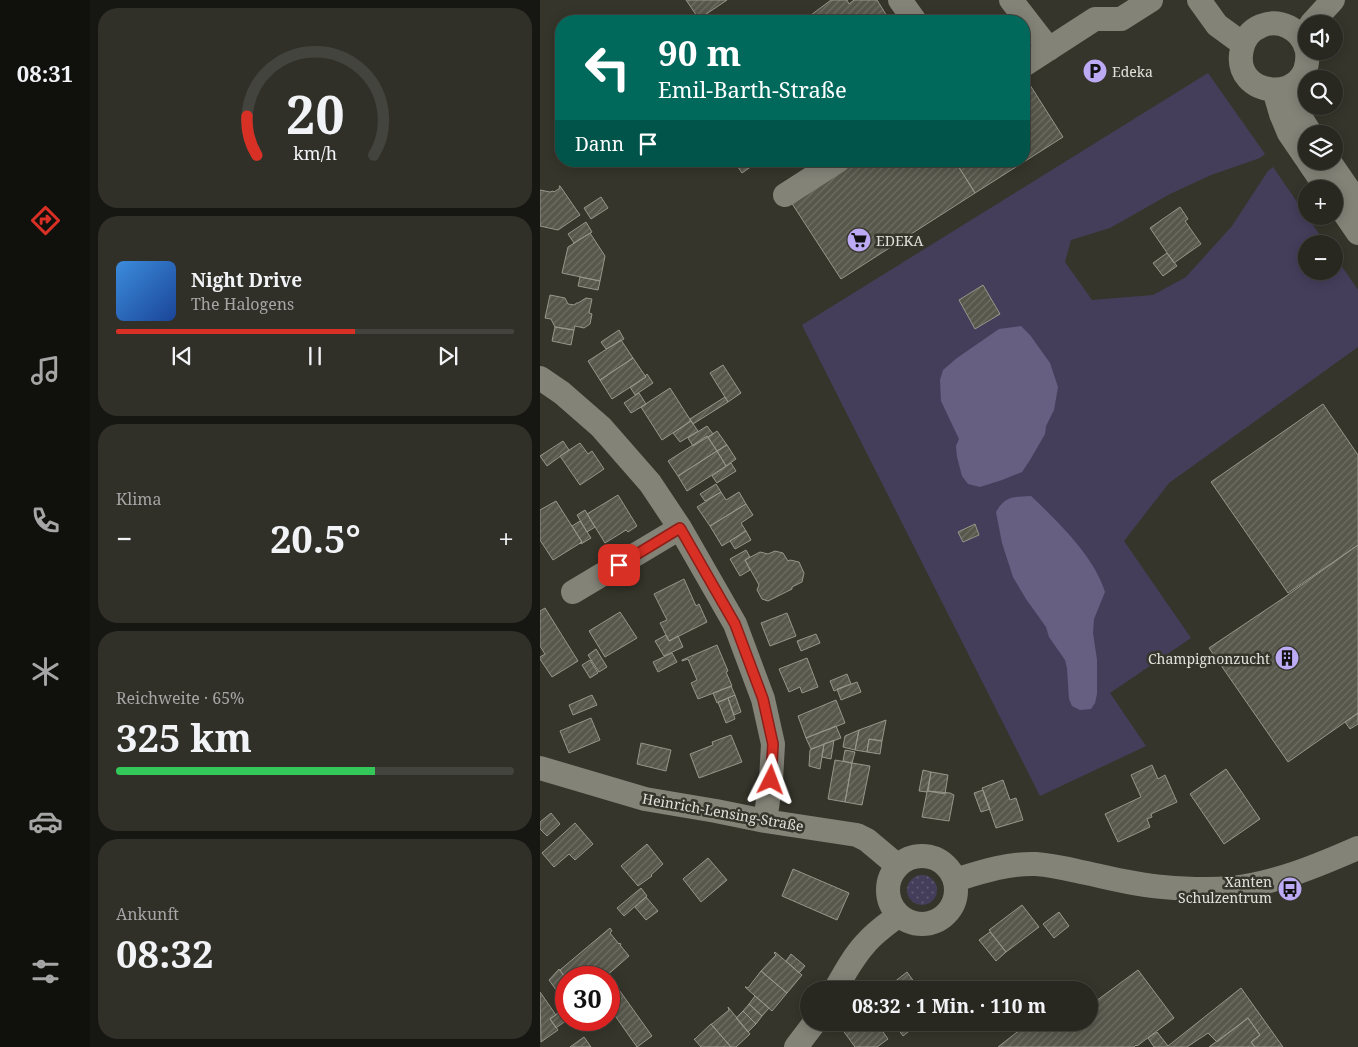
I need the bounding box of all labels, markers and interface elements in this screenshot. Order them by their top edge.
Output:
map controls [1298,15,1343,280]
button: sound [1298,15,1343,60]
text: 90 m [658,29,741,76]
icon: left [575,35,640,100]
text: 08:31 [17,58,73,88]
parking icon: Edeka [1082,58,1108,84]
place label: Edeka [1112,62,1153,81]
button: search [1298,70,1343,115]
text: Emil-Barth-Straße [658,74,847,104]
text: 20 [286,78,344,149]
button: layers [1298,125,1343,170]
icon: arrive [634,130,662,158]
text: Dann [575,131,624,157]
text: km/h [293,141,337,165]
button: + [1298,180,1343,225]
icon: directions [28,203,63,238]
supermarket icon: EDEKA [846,227,872,253]
place label: EDEKA [876,231,923,250]
button: − [1298,235,1343,280]
text: Night Drive [191,267,302,293]
text: The Halogens [191,293,294,315]
icon: previous [168,342,196,370]
icon: pause [301,342,329,370]
icon: next [434,342,462,370]
icon: music [28,353,63,388]
text: Klima [116,488,161,510]
icon: phone [28,503,63,538]
text: 20.5° [270,512,361,564]
text: − [116,519,132,557]
text: + [498,519,514,557]
pin [598,544,640,586]
icon: arrive [605,551,633,579]
building icon: Champignonzucht [1274,645,1300,671]
place label: Champignonzucht [1148,649,1270,668]
icon: climate [28,654,63,689]
text: Reichweite · 65% [116,687,244,709]
text: 325 km [116,711,252,763]
position arrow [744,753,796,805]
street label: Heinrich-Lensing-Straße [641,788,805,836]
icon: car [28,804,63,839]
place label: Xanten Schulzentrum [1178,872,1272,907]
bus stop icon: Xanten Schulzentrum [1277,876,1303,902]
text: Ankunft [116,903,179,925]
text: 08:32 [116,927,213,979]
icon: filters [28,954,63,989]
speed limit sign: 30 [555,966,620,1031]
text: 08:32 · 1 Min. · 110 m [852,993,1046,1019]

